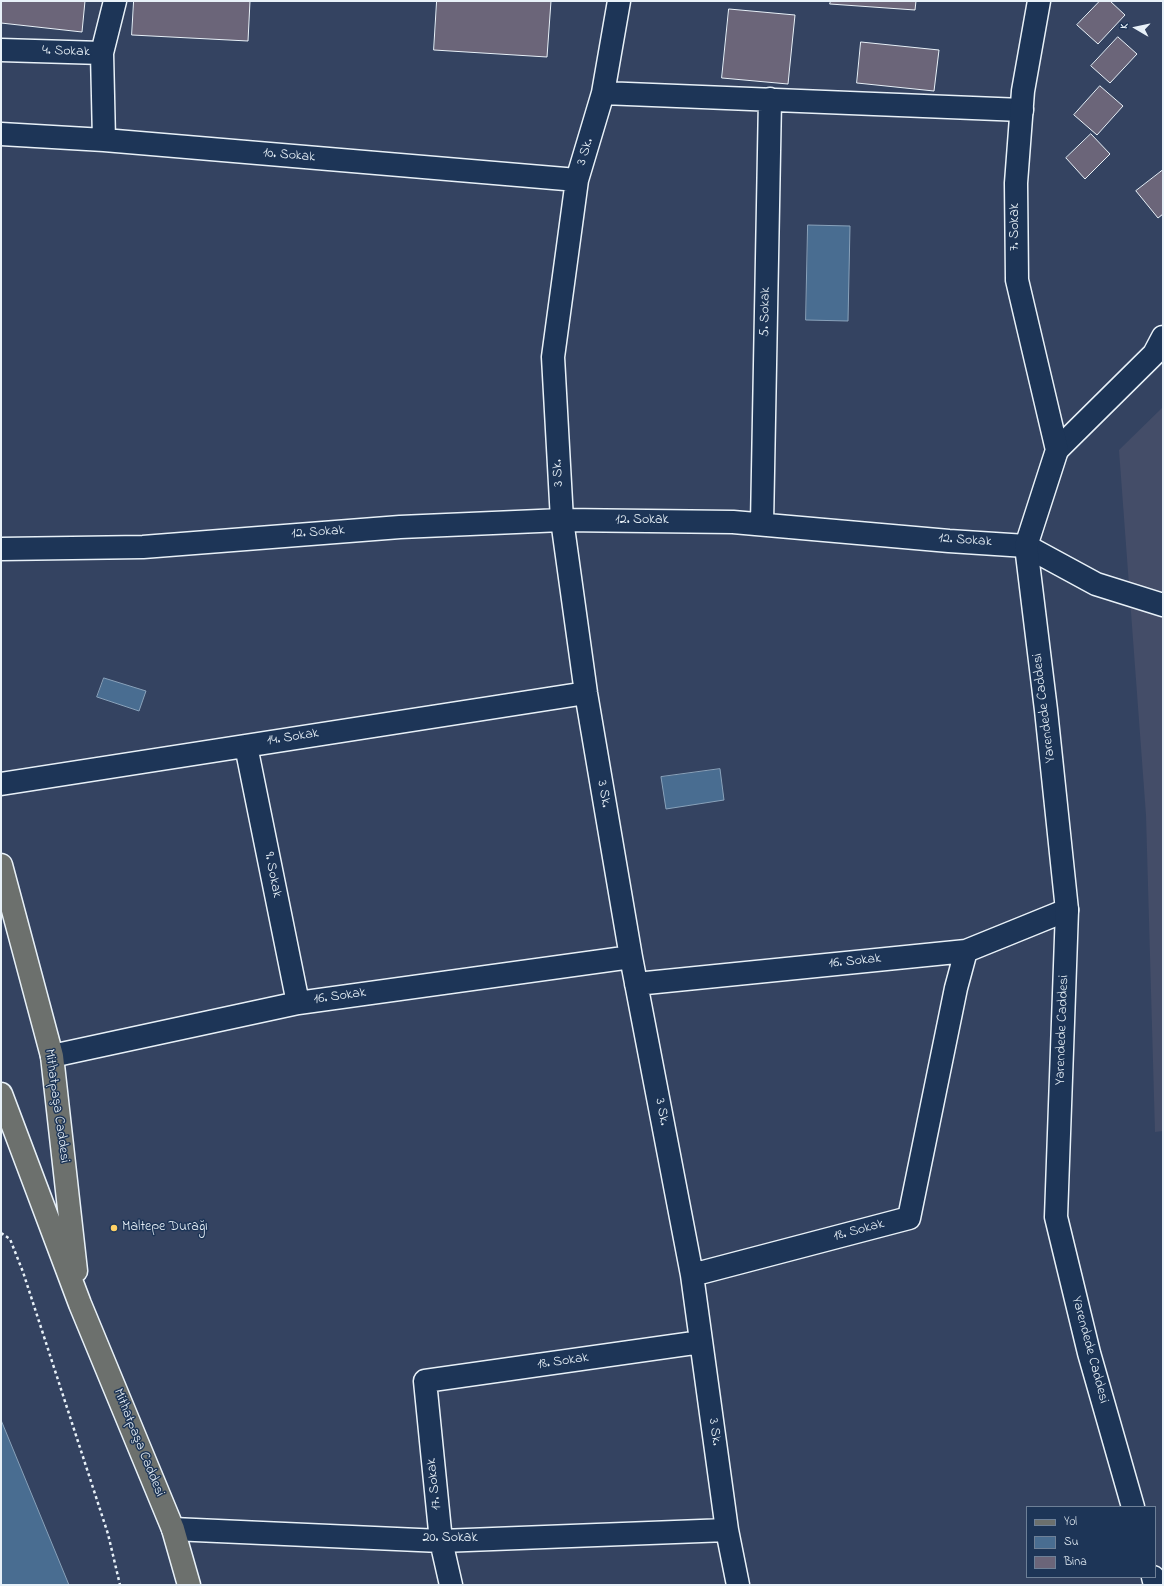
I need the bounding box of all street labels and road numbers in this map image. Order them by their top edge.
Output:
street label: 4. Sokak [42,43,90,61]
street label: 3 Sk. [574,137,598,167]
street label: 10. Sokak [262,145,316,167]
street label: 7. Sokak [1008,203,1024,251]
street label: 5. Sokak [757,287,775,337]
street label: 3 Sk. [550,459,568,487]
street label: 12. Sokak [615,513,669,529]
street label: 12. Sokak [291,523,345,543]
street label: 12. Sokak [938,531,992,551]
street label: Yarendede Caddesi [1030,652,1060,764]
street label: 14. Sokak [266,726,320,750]
street label: 3 Sk. [592,779,614,809]
street label: 9. Sokak [259,851,285,899]
street label: 16. Sokak [828,951,882,973]
street label: Yarendede Caddesi [1053,975,1073,1085]
street label: 16. Sokak [313,985,367,1009]
street label: Mithatpaşa Caddesi [40,1048,72,1164]
street label: 3 Sk. [650,1097,672,1127]
street label: 18. Sokak [832,1216,886,1246]
street label: Yarendede Caddesi [1067,1295,1111,1405]
street label: 18. Sokak [536,1350,590,1374]
street label: Mithatpaşa Caddesi [109,1387,167,1499]
street label: 3 Sk. [704,1417,724,1447]
street label: 17. Sokak [424,1457,446,1511]
street label: 20. Sokak [422,1531,478,1547]

